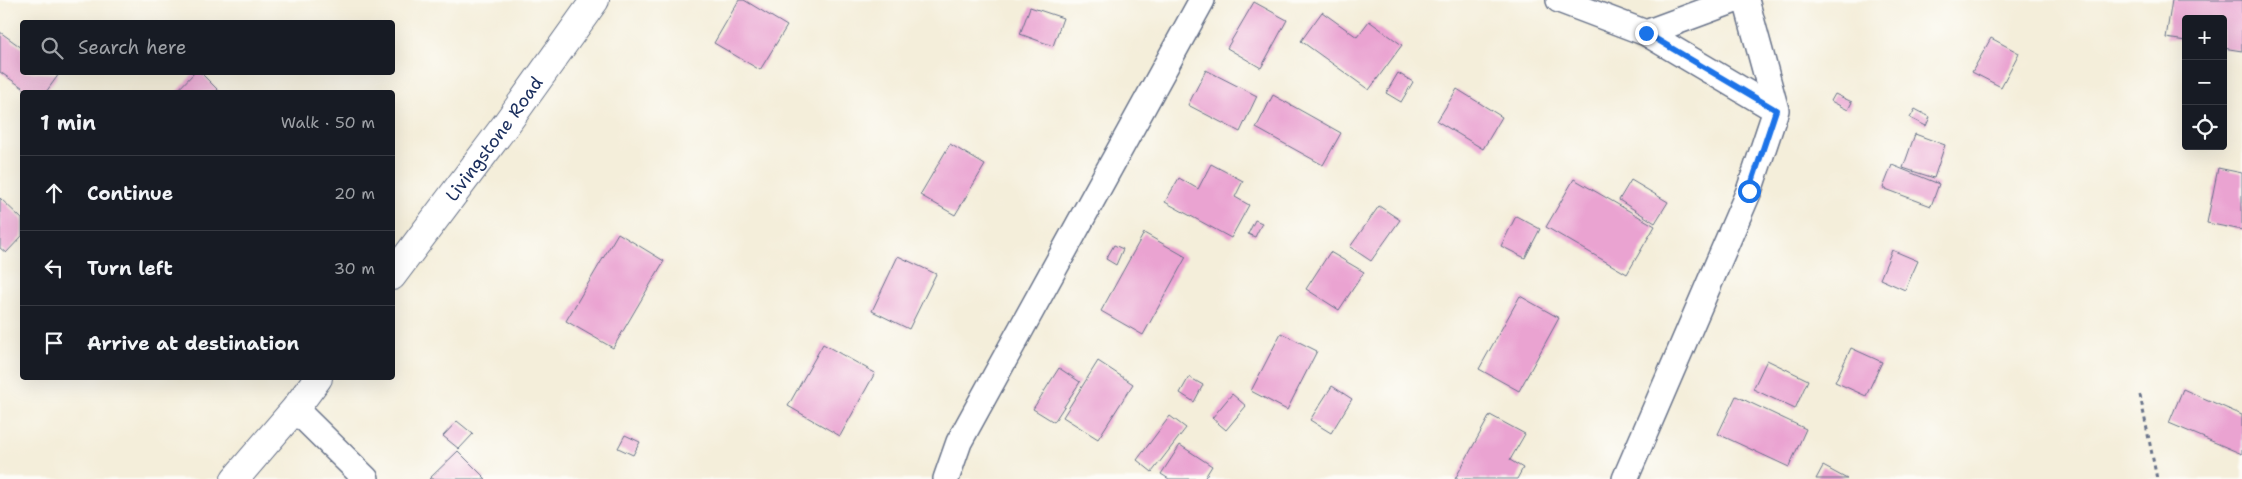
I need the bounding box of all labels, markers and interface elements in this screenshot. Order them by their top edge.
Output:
map controls [2182,15,2227,150]
button: + [2182,15,2227,60]
search box [20,20,395,75]
route end [1635,22,1658,45]
icon: search [38,34,66,62]
text: Search here [78,35,187,60]
button: − [2182,60,2227,105]
street label: Livingstone Road [440,72,548,206]
button: locate [2182,105,2227,150]
text: 1 min [40,109,96,137]
text: Walk · 50 m [281,112,375,133]
icon: ahead [40,179,68,207]
route start [1738,180,1761,203]
text: Continue [87,181,173,206]
text: 20 m [334,183,375,204]
icon: left [40,254,68,282]
text: Turn left [87,256,173,281]
text: 30 m [334,258,375,279]
icon: arrive [40,329,68,357]
text: Arrive at destination [87,331,299,356]

